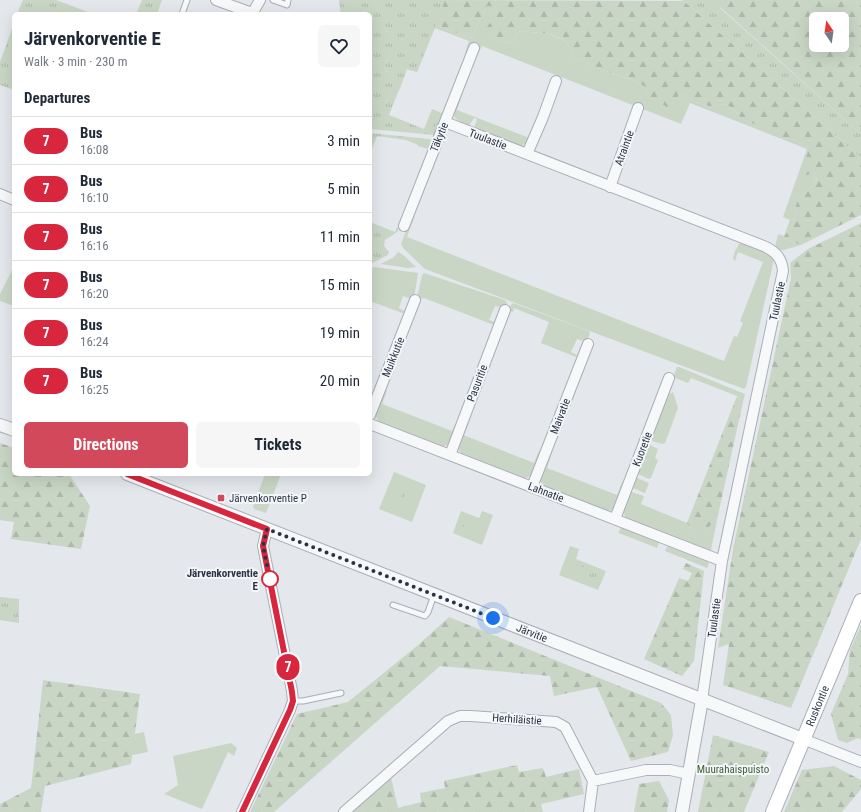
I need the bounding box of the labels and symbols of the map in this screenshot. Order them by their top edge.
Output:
north arrow [809,12,849,52]
street label: Täkytie [428,120,451,154]
street label: Tuulastie [467,126,509,153]
street label: Atraintie [612,129,637,168]
street label: Tuulastie [767,280,788,322]
street label: Muikkutie [380,335,407,379]
street label: Pasuritie [465,363,490,403]
street label: Maivatie [548,397,573,436]
street label: Kuoretie [630,430,655,468]
street label: Lahnatie [526,480,566,505]
place label: Järvenkorventie P [229,492,307,505]
marker: Järvenkorventie P [216,493,226,503]
place label: Järvenkorventie E [187,567,259,593]
marker: Järvenkorventie E [261,570,279,588]
street label: Tuulastie [705,598,724,639]
your location [483,608,503,628]
street label: Järvitie [514,621,549,645]
line badge: 7 [275,654,301,680]
street label: Ruskontie [803,684,832,728]
street label: Herhiläistie [492,711,542,728]
park label: Muurahaispuisto [697,763,770,776]

